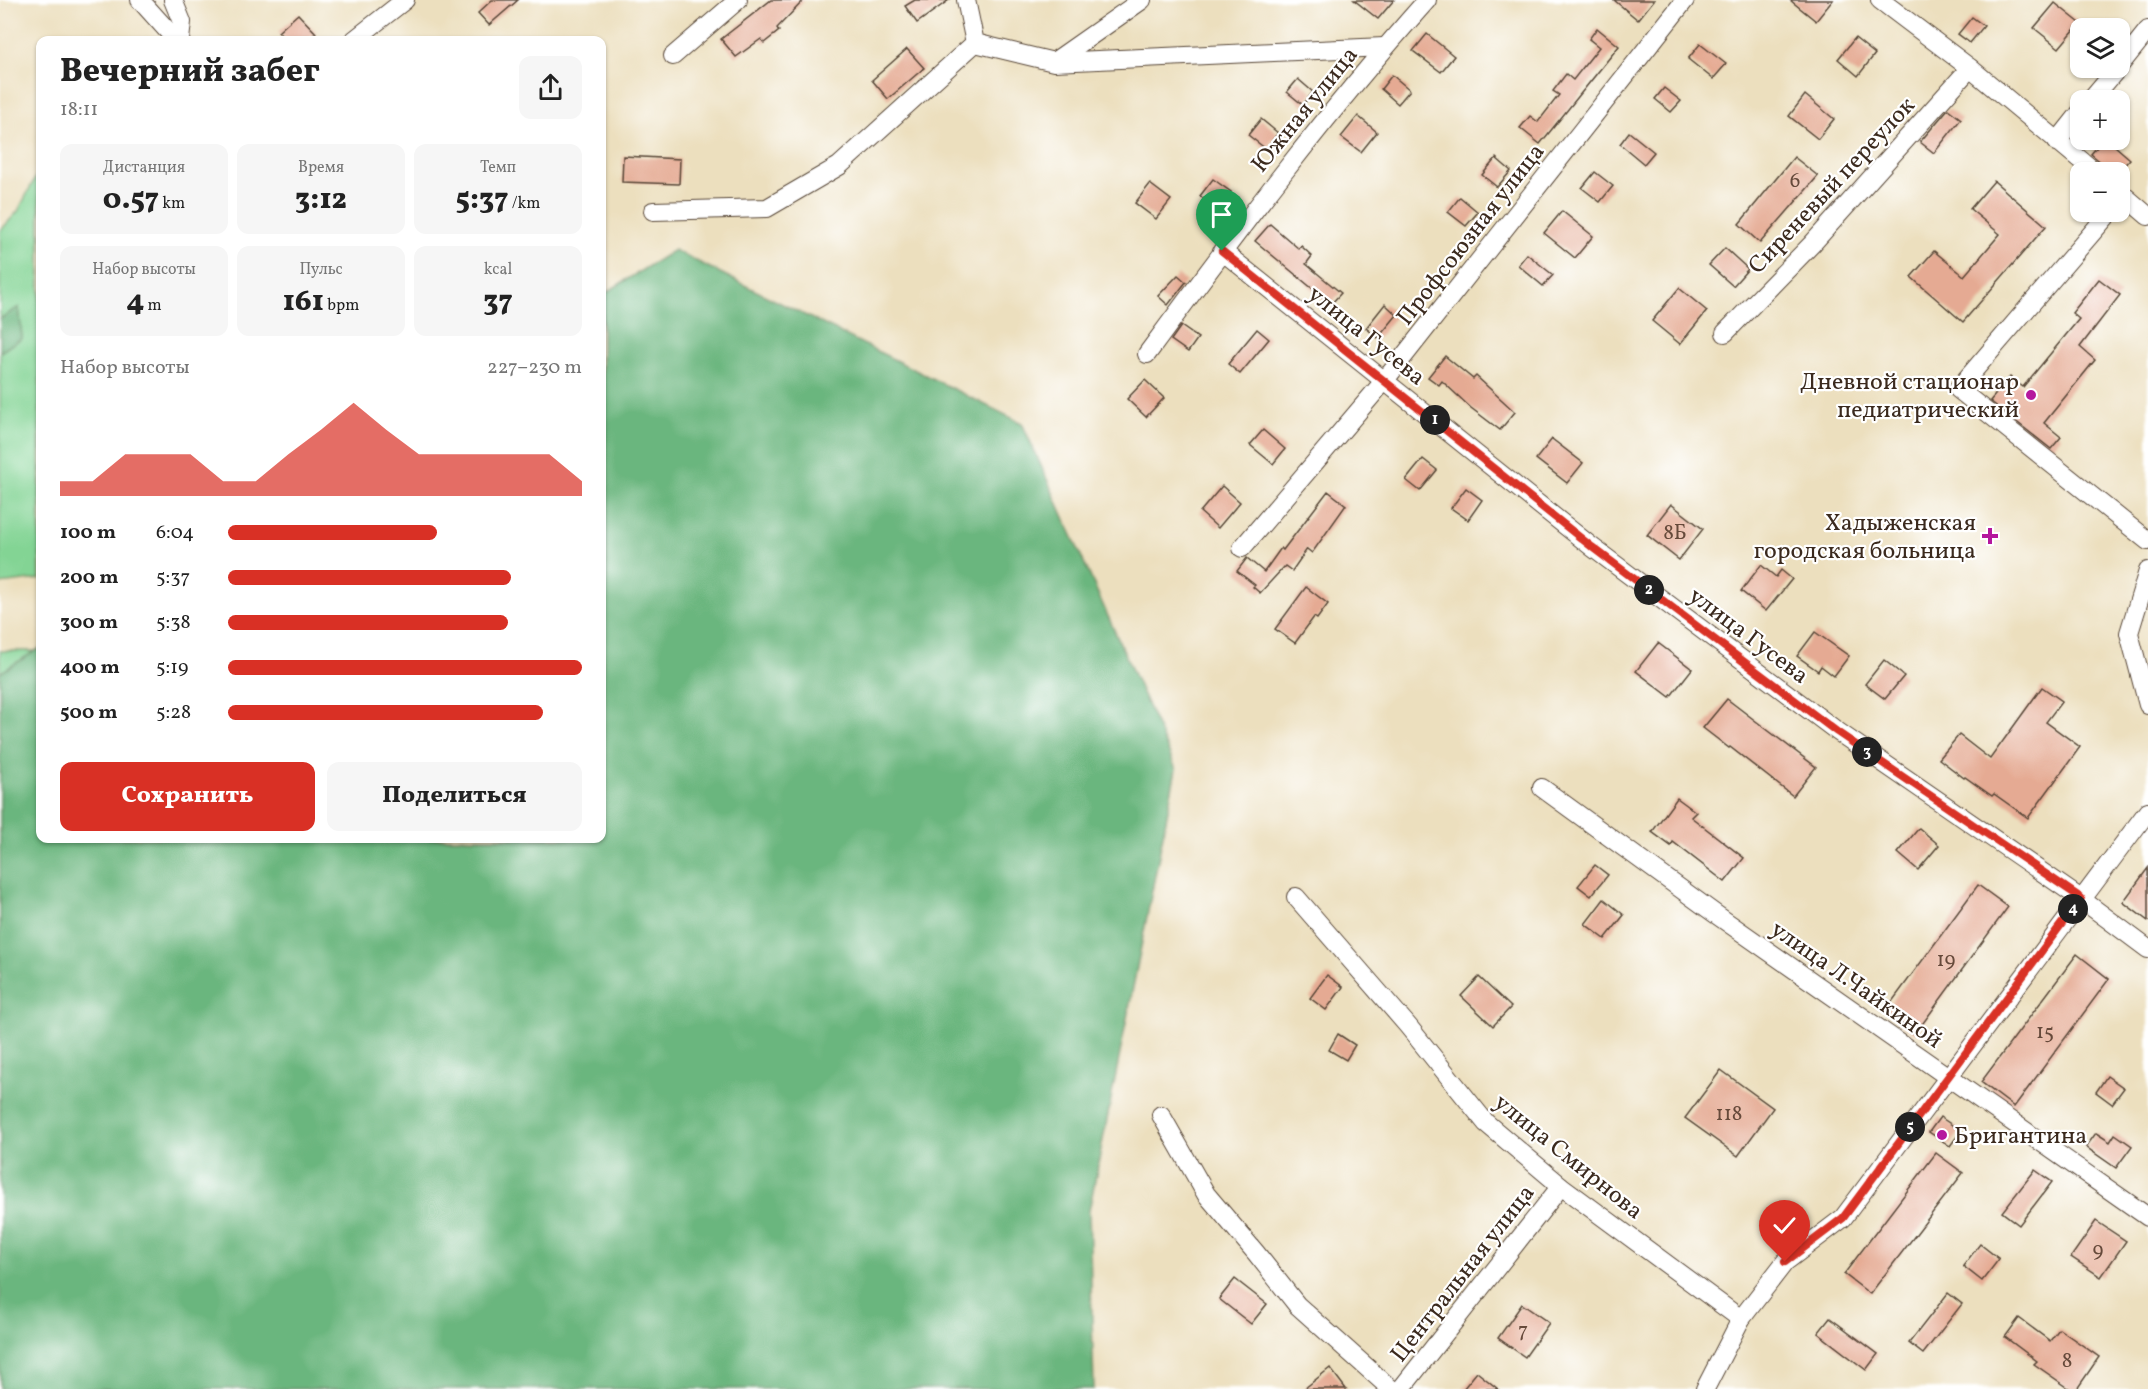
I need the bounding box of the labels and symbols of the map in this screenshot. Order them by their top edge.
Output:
street label: Южная улица [1244,40,1367,181]
street label: Сиреневый переулок [1741,90,1924,282]
street label: Профсоюзная улица [1389,137,1554,334]
house number: 6 [1790,167,1800,196]
pin [1196,189,1247,251]
street label: улица Гусева [1300,278,1432,395]
place label: Дневной стационар педиатрический [1800,366,2019,428]
marker: Дневной стационар педиатрический [2024,388,2038,402]
pin: 1 [1420,405,1450,435]
place label: Хадыженская городская больница [1754,507,1976,569]
house number: 8Б [1663,519,1687,548]
marker: Хадыженская городская больница [1981,527,1999,545]
pin: 2 [1634,575,1664,605]
street label: улица Гусева [1681,580,1815,693]
pin: 3 [1852,737,1882,767]
pin: 4 [2058,894,2088,924]
street label: улица Л.Чайкиной [1763,914,1949,1058]
house number: 19 [1936,946,1956,975]
house number: 15 [2036,1018,2054,1047]
street label: улица Смирнова [1486,1087,1650,1229]
house number: 118 [1716,1100,1742,1129]
pin: 5 [1895,1112,1925,1142]
place label: Бригантина [1954,1120,2087,1154]
marker: Бригантина [1935,1128,1949,1142]
street label: Центральная улица [1383,1178,1544,1370]
pin [1759,1200,1810,1262]
house number: 9 [2093,1236,2104,1265]
house number: 7 [1518,1317,1528,1346]
house number: 8 [2062,1347,2072,1376]

